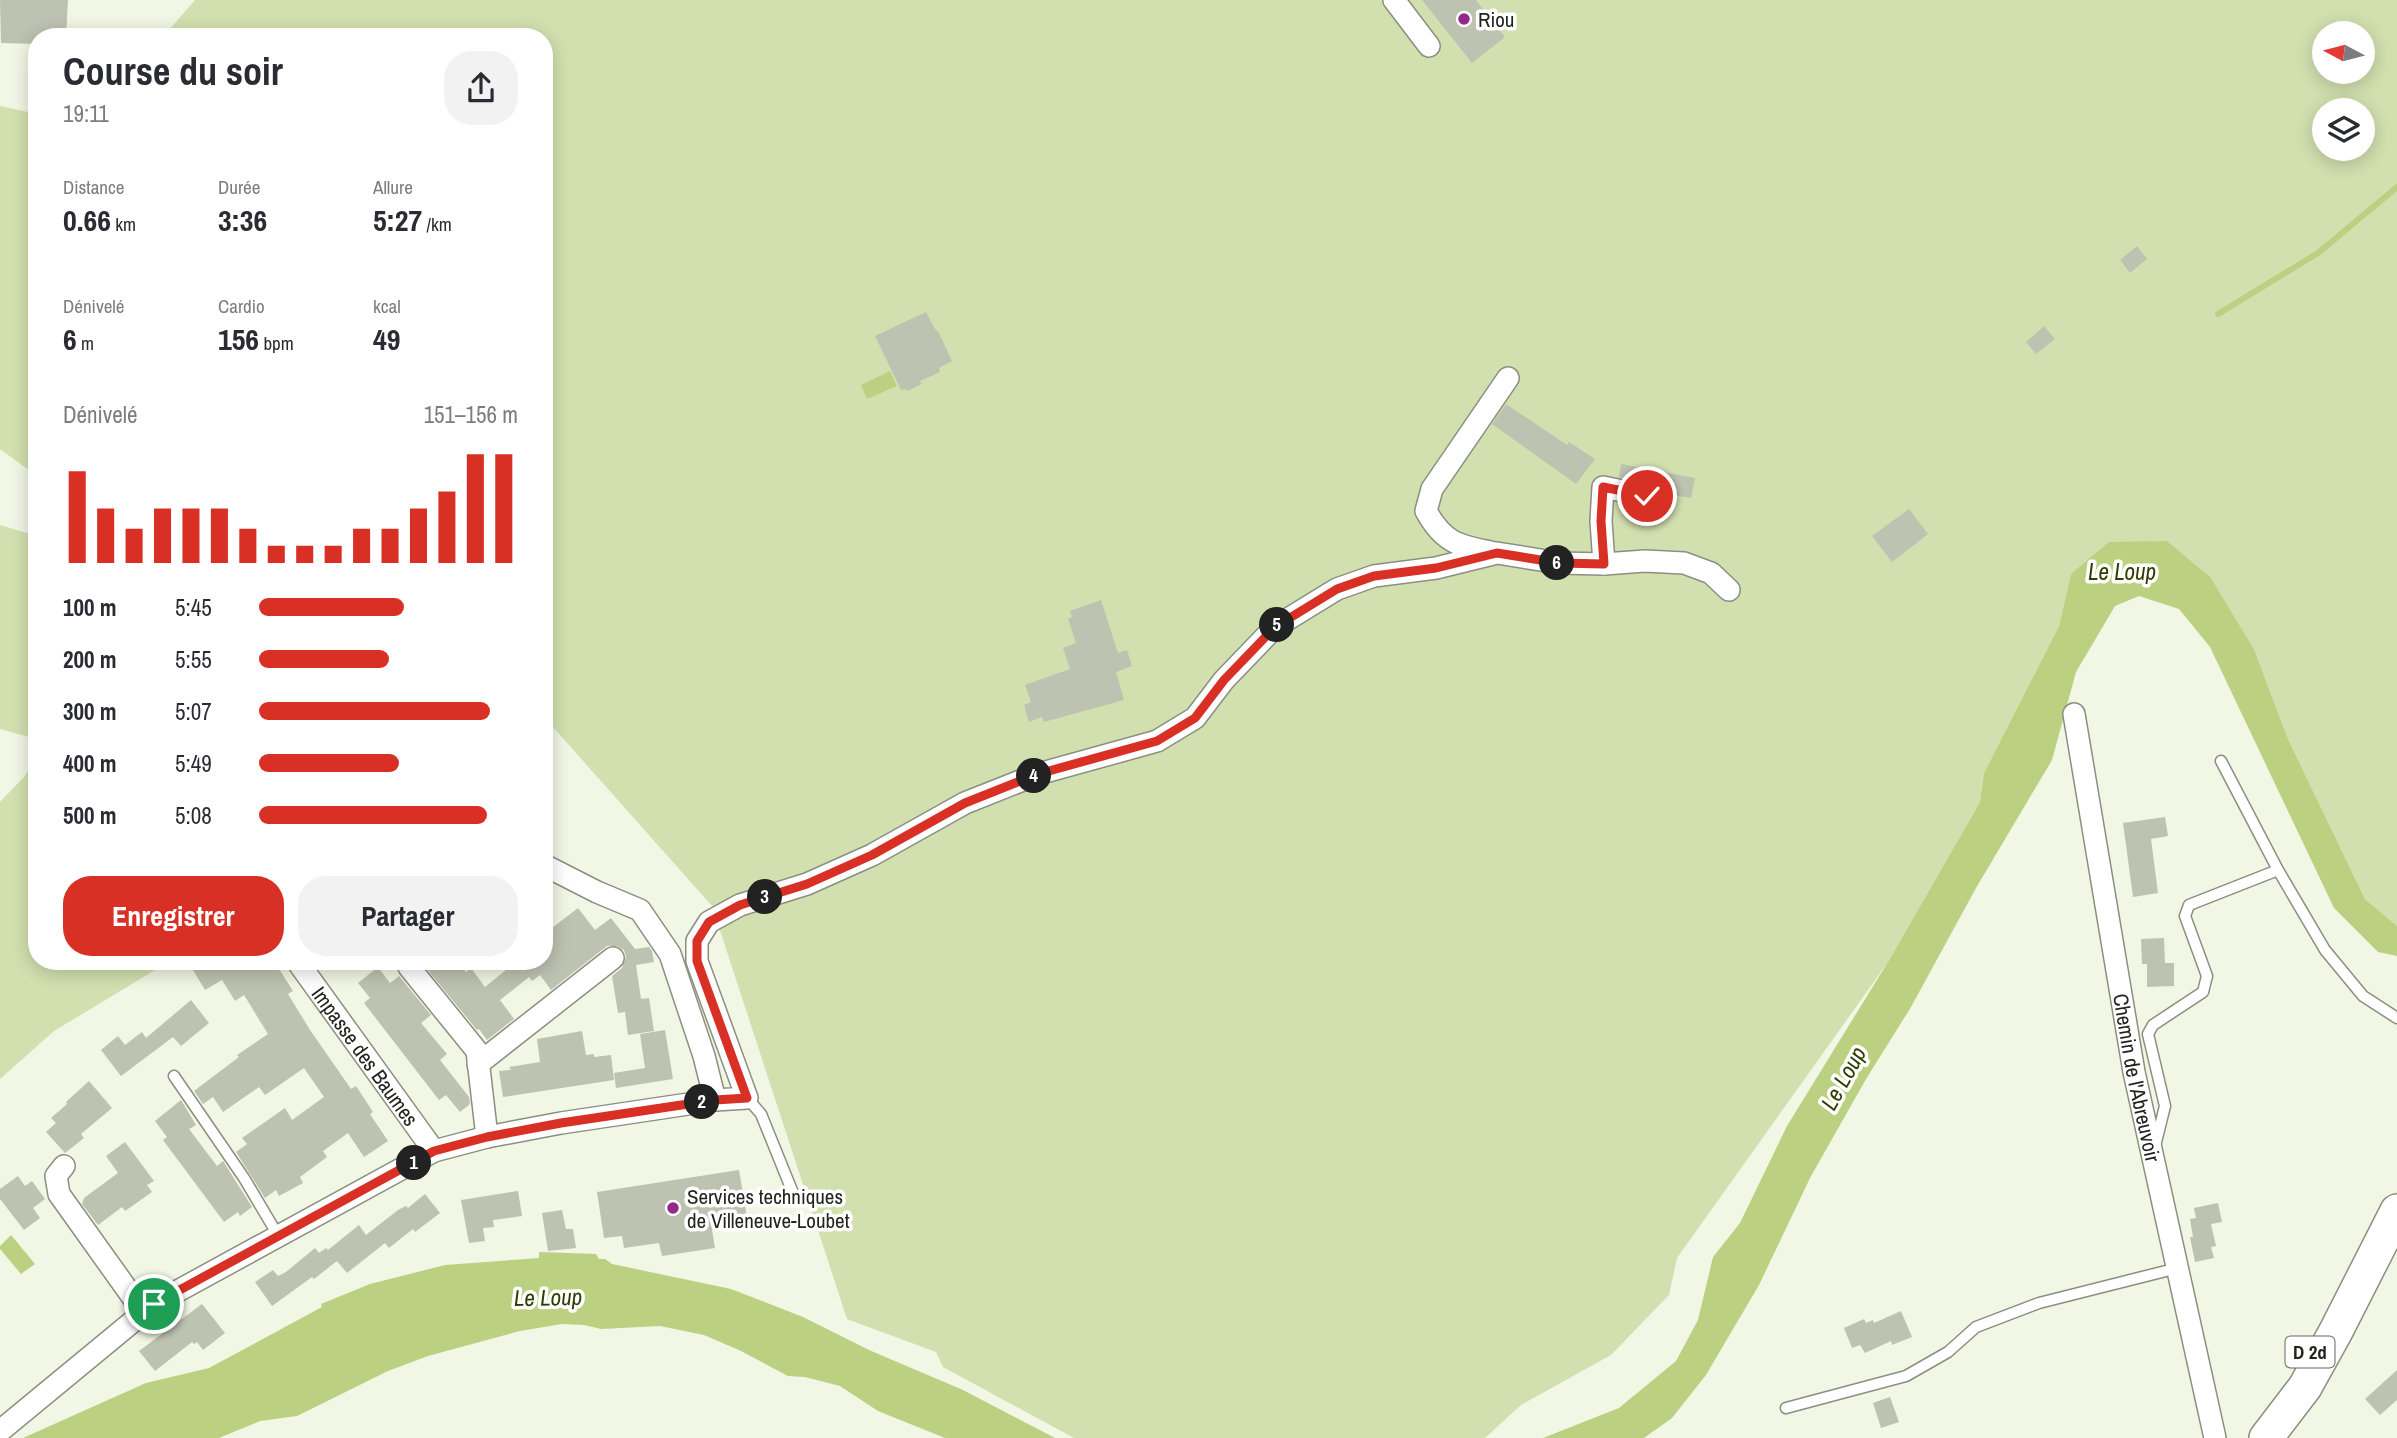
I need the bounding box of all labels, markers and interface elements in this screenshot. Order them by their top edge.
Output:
place label: Riou [1478,5,1514,34]
marker: Riou [1456,11,1472,27]
north arrow [2312,21,2375,84]
map controls [2312,21,2375,161]
text: Course du soir [63,46,283,97]
button: share [444,51,518,125]
text: 19:11 [63,98,109,129]
button: layers [2312,98,2375,161]
text: Distance [63,174,124,200]
text: Durée [218,174,260,200]
text: Allure [373,174,413,200]
text: 0.66 [63,200,111,240]
text: 3:36 [218,200,267,240]
text: 5:27 [373,200,422,240]
text: km [111,211,136,237]
text: /km [422,211,452,237]
text: Dénivelé [63,293,124,319]
text: Cardio [218,293,265,319]
text: kcal [373,293,401,319]
text: 6 [63,319,77,359]
text: 156 [218,319,259,359]
text: 49 [373,319,400,359]
text: m [77,330,94,356]
text: bpm [259,330,294,356]
text: Dénivelé [63,399,137,430]
text: 151–156 m [424,399,518,430]
pin [1617,466,1677,526]
icon: check [1628,477,1666,515]
pin: 6 [1540,546,1574,580]
text: 6 [1552,549,1561,575]
water label: Le Loup [2088,556,2156,587]
text: 100 m [63,592,116,623]
text: 5:45 [175,592,212,623]
pin: 5 [1260,608,1294,642]
text: 5 [1272,611,1281,637]
text: 200 m [63,644,116,675]
text: 5:55 [175,644,212,675]
text: 300 m [63,696,116,727]
text: 5:07 [175,696,212,727]
text: 400 m [63,748,116,779]
text: 5:49 [175,748,212,779]
pin: 4 [1016,758,1052,794]
text: 4 [1029,762,1038,788]
text: 500 m [63,800,116,831]
text: 5:08 [175,800,212,831]
button: Enregistrer [63,876,284,956]
button: Partager [298,876,518,956]
pin: 3 [748,880,782,914]
text: 3 [760,883,769,909]
street label: Impasse des Baumes [305,980,426,1132]
street label: Chemin de l'Abreuvoir [2107,991,2168,1165]
water label: Le Loup [1813,1041,1873,1115]
pin: 2 [684,1084,720,1120]
text: 2 [697,1088,706,1114]
pin: 1 [396,1146,432,1180]
text: 1 [409,1149,418,1175]
place label: Services techniques de Villeneuve-Loubet [687,1182,850,1235]
marker: Services techniques de Villeneuve-Loubet [665,1200,681,1216]
pin [124,1274,184,1334]
water label: Le Loup [514,1281,582,1313]
icon: arrive [135,1285,173,1323]
road number: D 2d [2286,1336,2334,1368]

